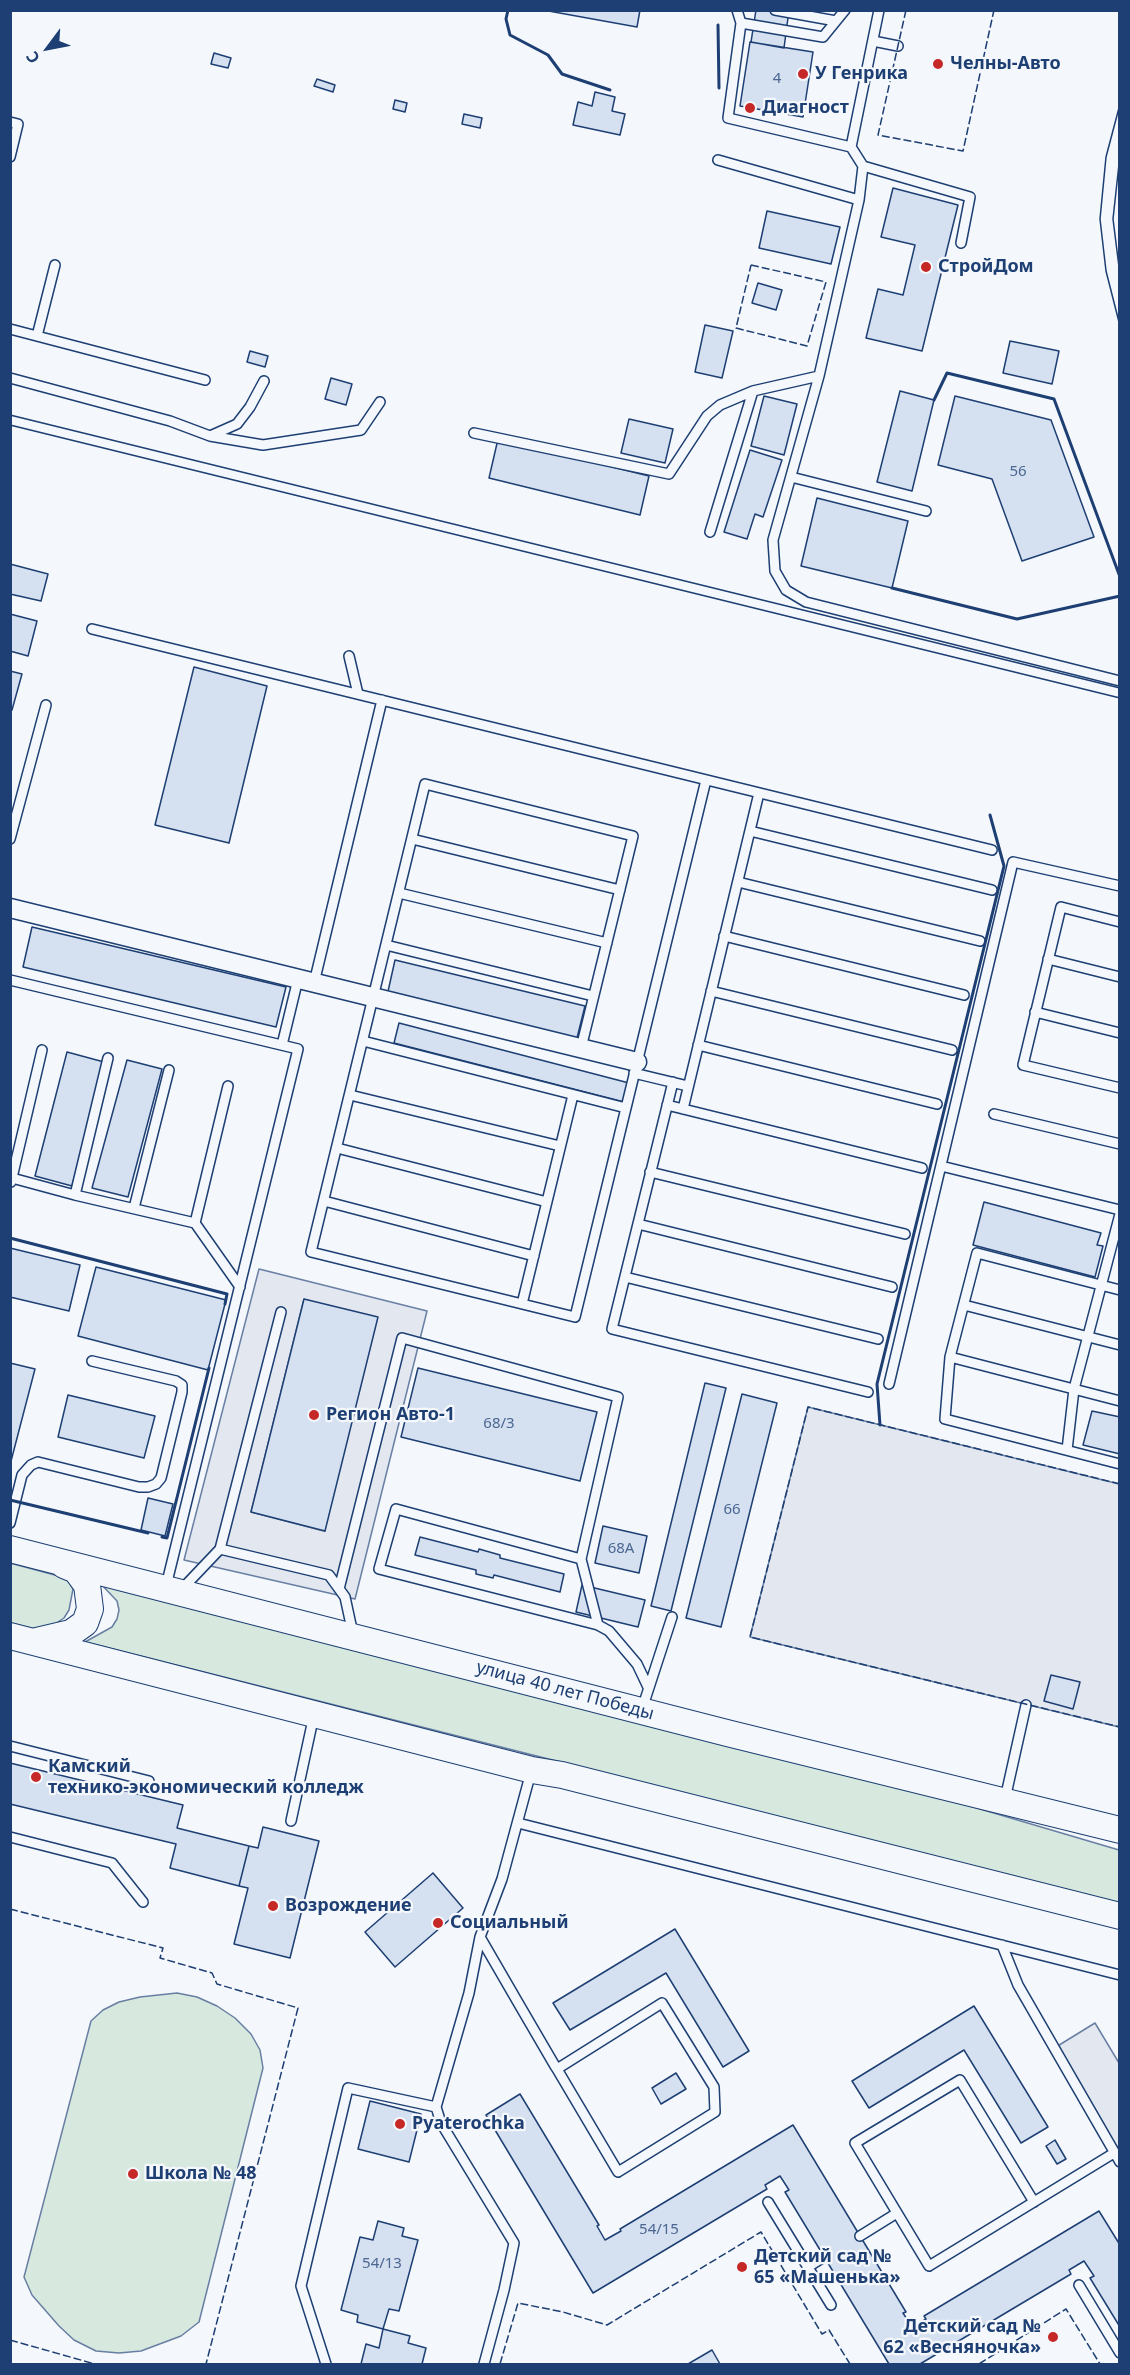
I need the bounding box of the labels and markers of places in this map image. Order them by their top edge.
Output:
place label: Челны-Авто [950,53,1061,75]
marker: Челны-Авто [931,57,945,71]
place label: У Генрика [815,63,908,85]
marker: У Генрика [796,67,810,81]
place label: Диагност [762,97,849,119]
marker: Диагност [743,101,757,115]
place label: СтройДом [938,256,1034,278]
marker: СтройДом [919,260,933,274]
place label: Регион Авто-1 [326,1404,455,1426]
marker: Регион Авто-1 [307,1408,321,1422]
place label: Камский технико-экономический колледж [48,1756,364,1798]
marker: Камский технико-экономический колледж [29,1770,43,1784]
place label: Возрождение [285,1895,412,1917]
marker: Возрождение [266,1899,280,1913]
place label: Социальный [450,1912,569,1934]
marker: Социальный [431,1916,445,1930]
place label: Pyaterochka [412,2113,525,2135]
marker: Pyaterochka [393,2117,407,2131]
place label: Школа № 48 [145,2163,257,2185]
marker: Школа № 48 [126,2167,140,2181]
place label: Детский сад № 65 «Машенька» [754,2246,901,2288]
marker: Детский сад № 65 «Машенька» [735,2260,749,2274]
place label: Детский сад № 62 «Весняночка» [883,2316,1041,2358]
marker: Детский сад № 62 «Весняночка» [1046,2330,1060,2344]

